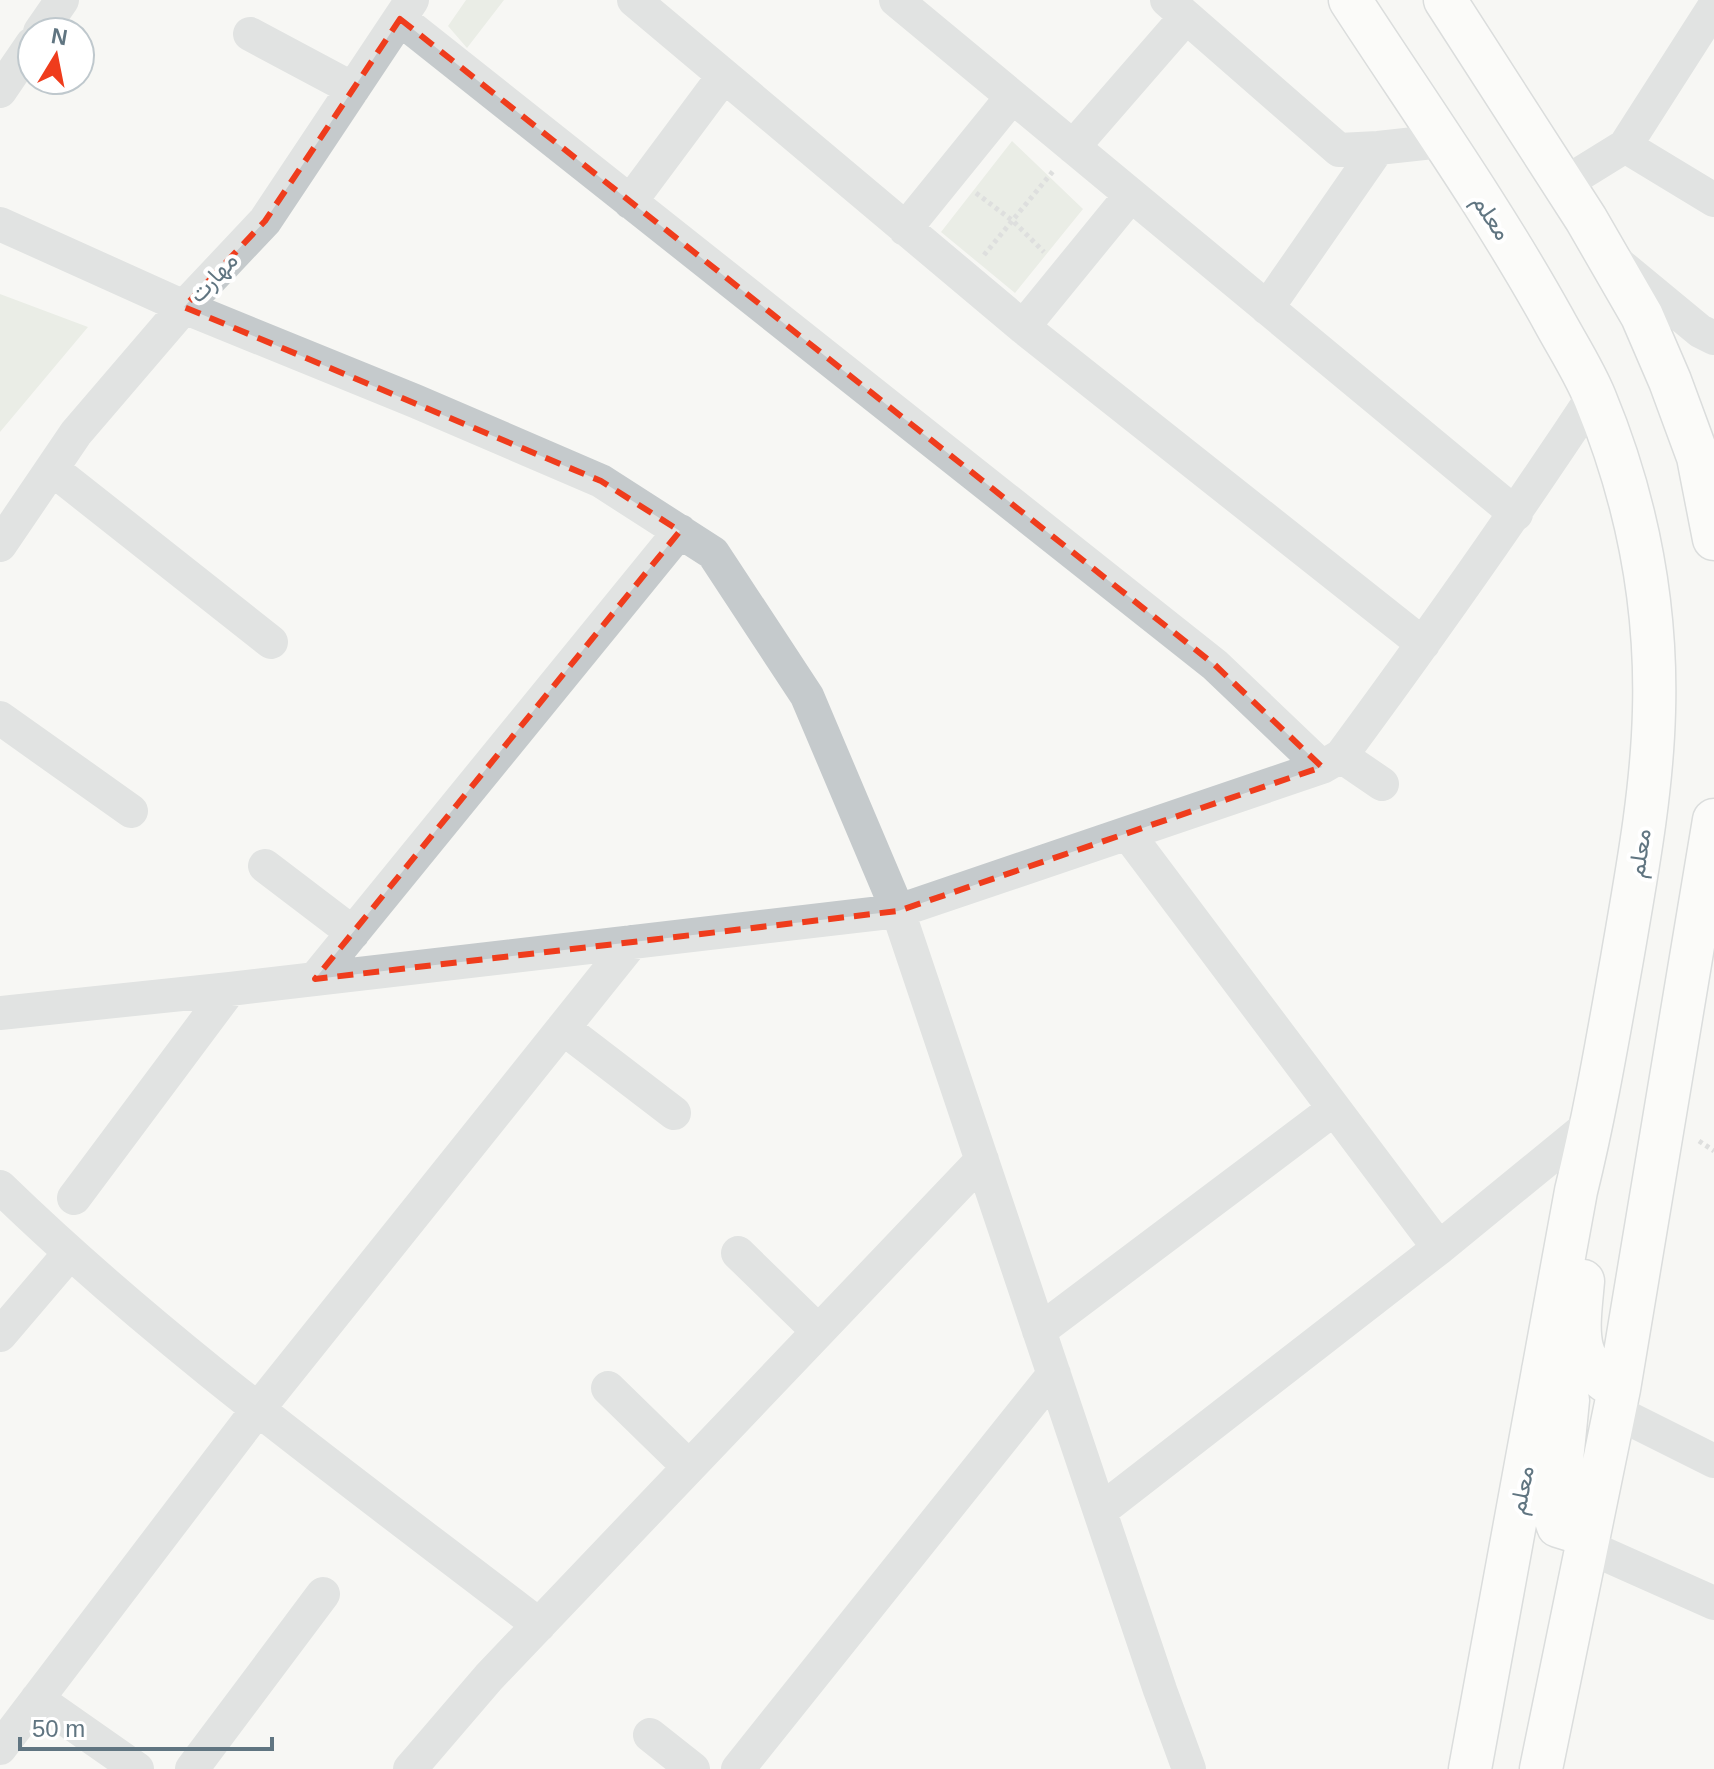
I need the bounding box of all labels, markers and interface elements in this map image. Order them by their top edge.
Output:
north arrow [16,16,96,96]
text: N [49,23,69,50]
street label: معلم [1465,189,1517,247]
street label: مهارت [183,246,244,309]
street label: معلم [1622,827,1659,880]
street label: معلم [1503,1463,1542,1517]
scale bar [20,1701,272,1751]
text: 50 m [32,1715,85,1742]

